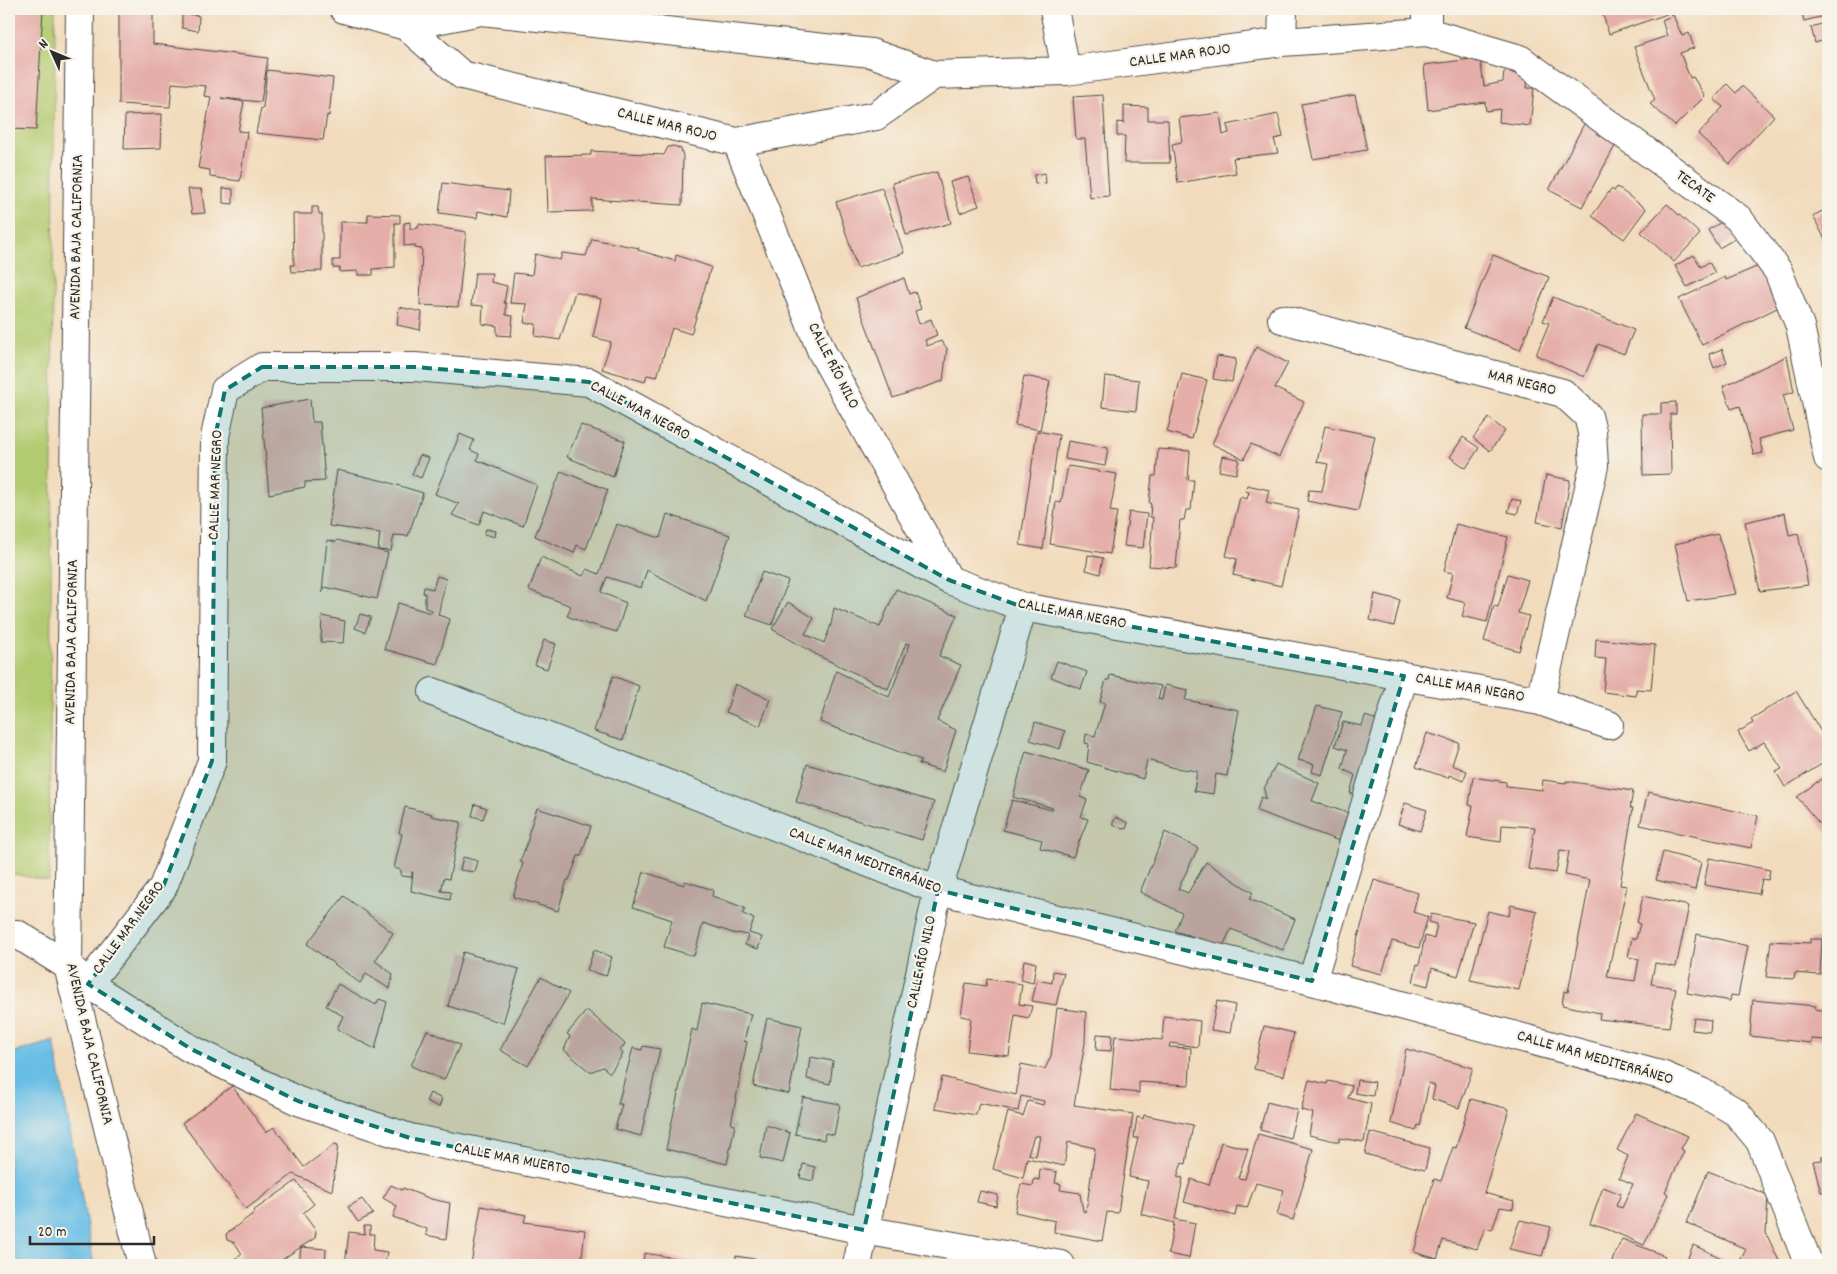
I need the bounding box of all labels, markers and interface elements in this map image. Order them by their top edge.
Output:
north arrow [28,28,78,78]
text: N [34,35,54,54]
street label: CALLE MAR ROJO [1128,37,1232,75]
street label: CALLE MAR ROJO [615,101,719,149]
street label: AVENIDA BAJA CALIFORNIA [64,154,90,320]
street label: TECATE [1670,165,1720,210]
street label: CALLE RÍO NILO [801,319,865,413]
street label: MAR NEGRO [1485,363,1559,403]
street label: CALLE MAR NEGRO [586,375,694,447]
street label: CALLE MAR NEGRO [203,429,229,541]
street label: AVENIDA BAJA CALIFORNIA [59,559,85,725]
street label: CALLE MAR NEGRO [1016,592,1128,636]
street label: CALLE MAR NEGRO [1414,667,1526,709]
street label: CALLE MAR MEDITERRÁNEO [785,821,945,901]
street label: CALLE MAR NEGRO [87,877,171,979]
street label: CALLE RÍO NILO [901,913,943,1011]
street label: AVENIDA BAJA CALIFORNIA [59,961,119,1128]
street label: CALLE MAR MEDITERRÁNEO [1514,1025,1676,1091]
street label: CALLE MAR MUERTO [452,1136,572,1182]
scale bar [30,1214,154,1246]
text: 20 m [38,1222,66,1244]

